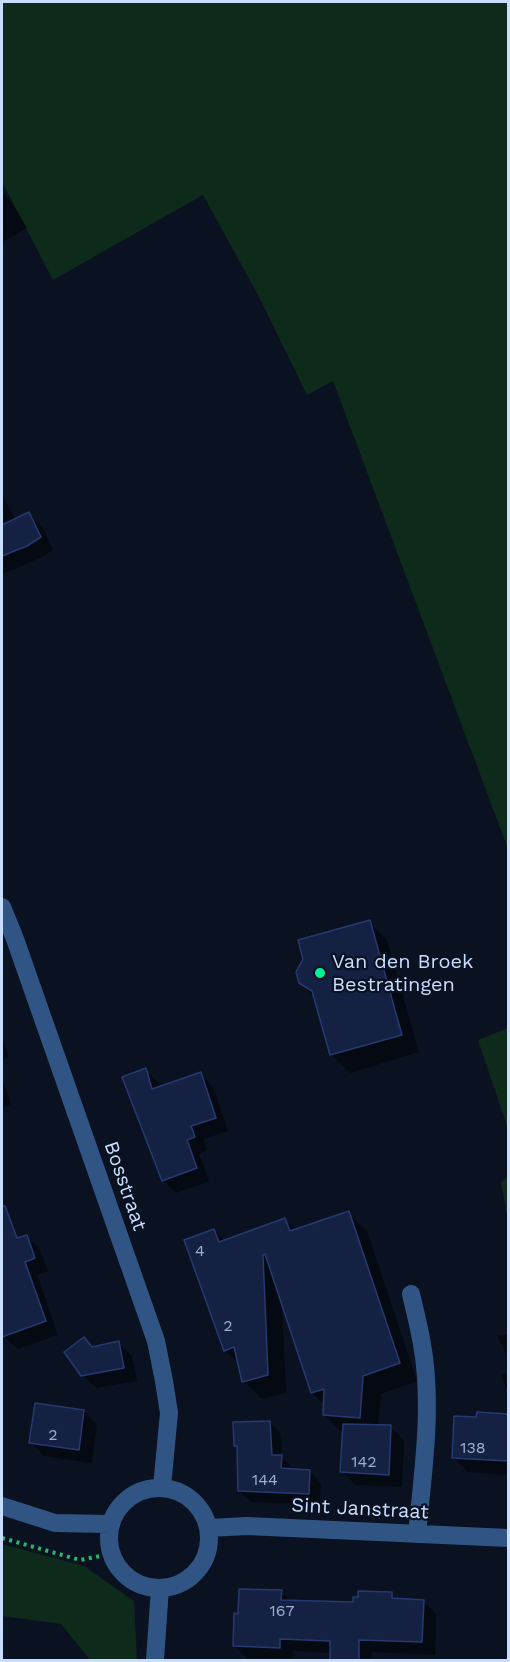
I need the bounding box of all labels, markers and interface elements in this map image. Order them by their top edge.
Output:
place label: Van den Broek Bestratingen [332,950,473,997]
marker: Van den Broek Bestratingen [313,966,327,980]
street label: Bosstraat [99,1138,151,1234]
house number: 4 [195,1241,205,1261]
house number: 2 [223,1316,233,1336]
house number: 2 [48,1425,58,1445]
house number: 138 [460,1438,486,1458]
house number: 142 [351,1452,377,1472]
house number: 144 [252,1470,278,1490]
street label: Sint Janstraat [291,1493,429,1525]
house number: 167 [270,1601,294,1621]

